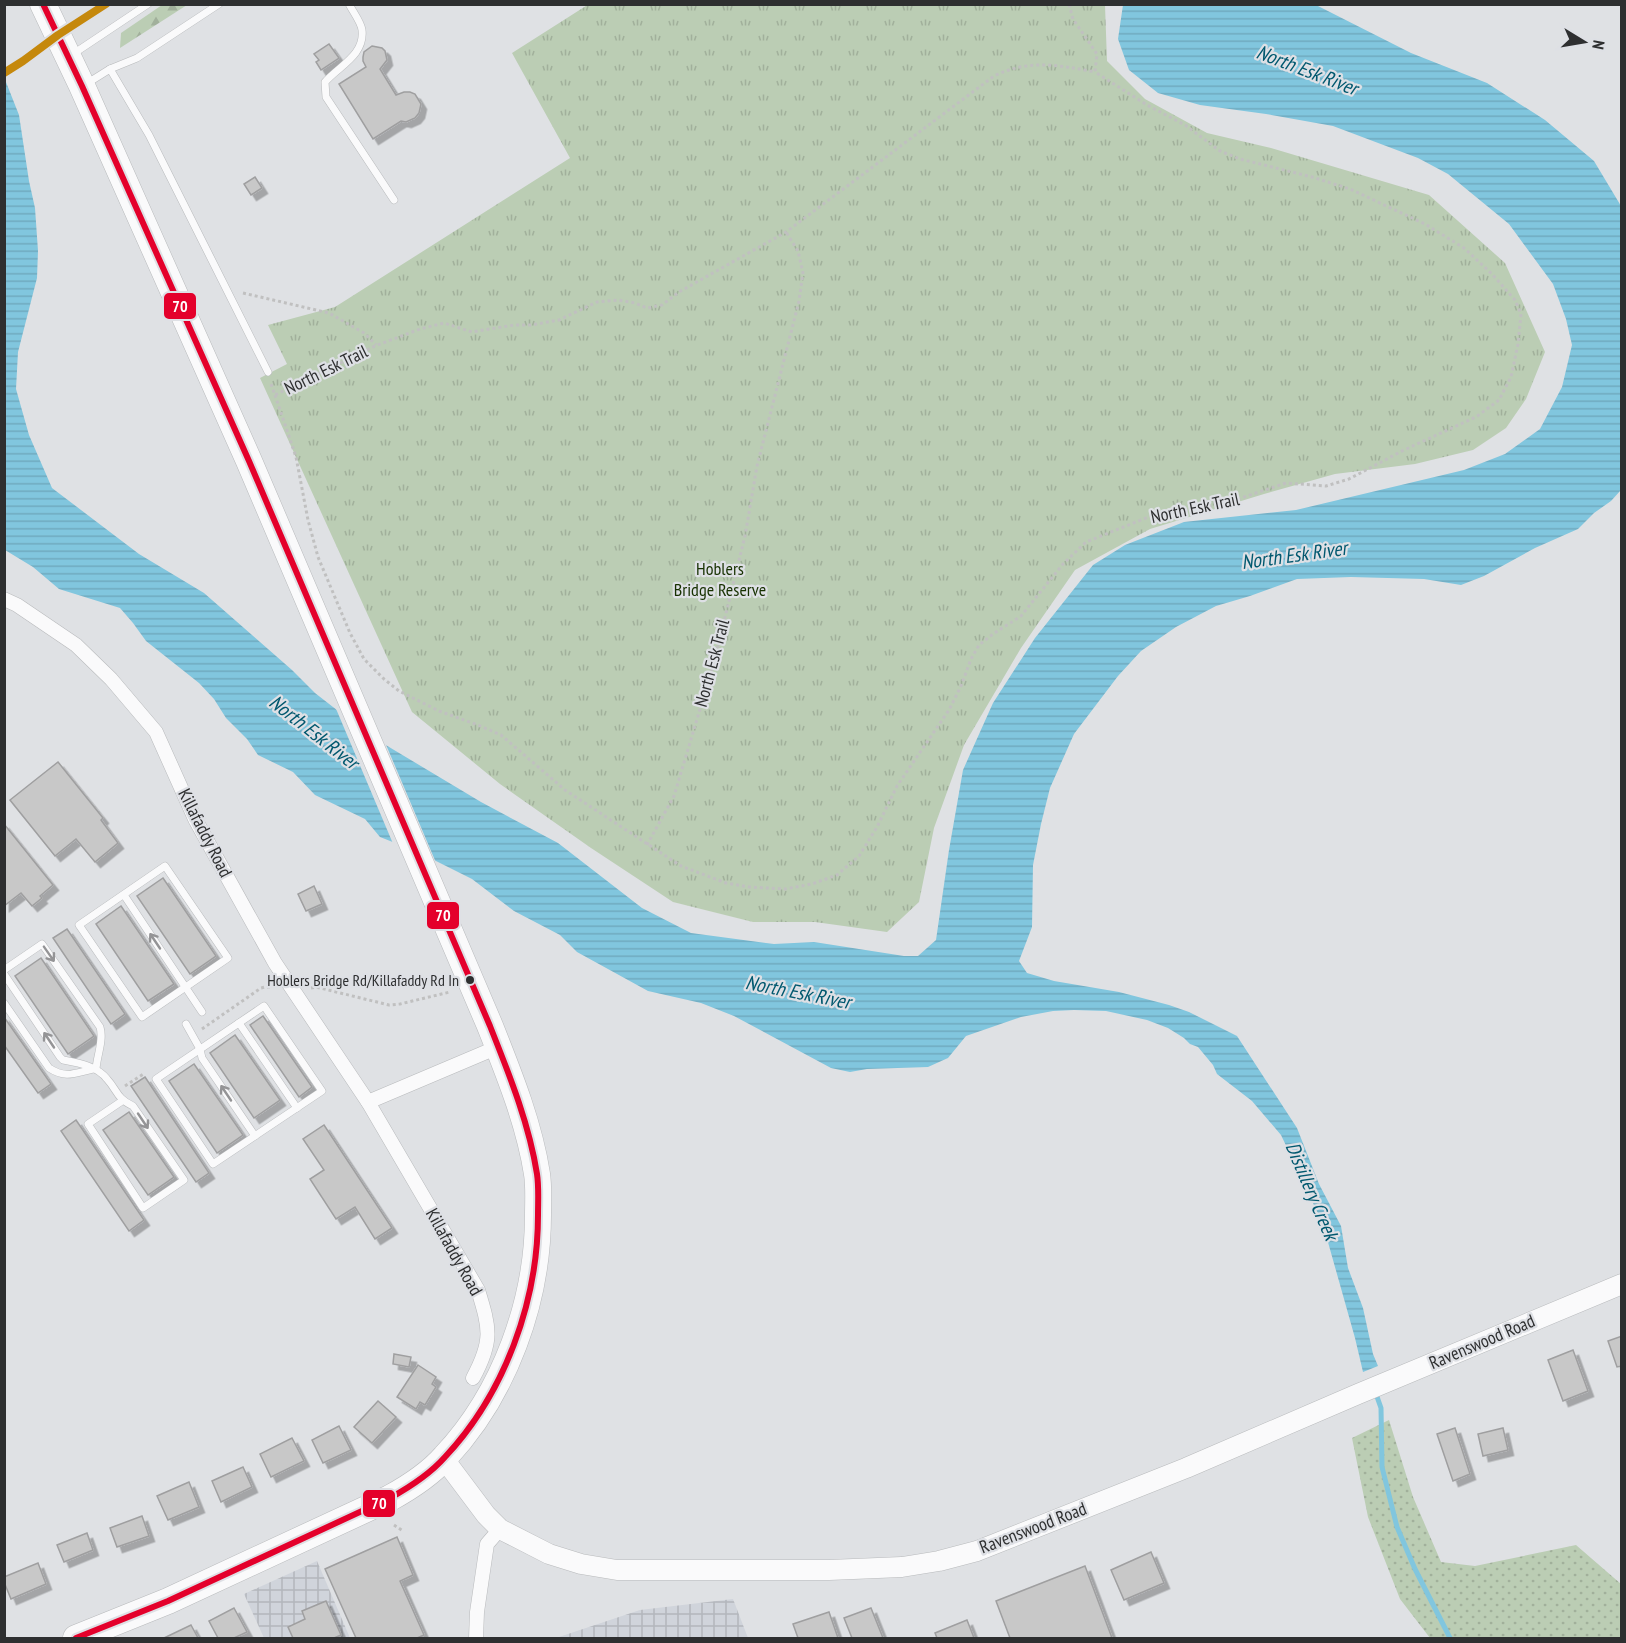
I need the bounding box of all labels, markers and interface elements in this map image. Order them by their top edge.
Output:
north arrow [1554,12,1614,72]
water label: North Esk River [1253,39,1364,102]
text: N [1588,39,1609,51]
line badge: 70 [163,292,197,320]
text: 70 [172,296,188,316]
street label: North Esk Trail [280,339,372,400]
street label: North Esk Trail [1149,487,1242,528]
water label: North Esk River [1240,534,1351,575]
park label: Hoblers Bridge Reserve [674,557,766,601]
street label: North Esk Trail [689,616,734,709]
water label: North Esk River [264,689,366,776]
street label: Killafaddy Road [173,785,238,881]
line badge: 70 [426,901,460,930]
text: 70 [435,905,451,925]
one-way arrow [148,933,160,950]
one-way arrow [43,946,56,962]
water label: North Esk River [743,969,855,1015]
place label: Hoblers Bridge Rd/Killafaddy Rd In [267,970,459,990]
marker: Hoblers Bridge Rd/Killafaddy Rd In [464,974,476,986]
one-way arrow [42,1032,55,1049]
one-way arrow [220,1086,232,1102]
one-way arrow [137,1112,150,1129]
water label: Distillery Creek [1280,1138,1345,1246]
street label: Killafaddy Road [421,1204,488,1300]
street label: Ravenswood Road [1425,1309,1538,1374]
line badge: 70 [362,1489,396,1518]
text: 70 [371,1493,387,1513]
street label: Ravenswood Road [976,1497,1089,1558]

